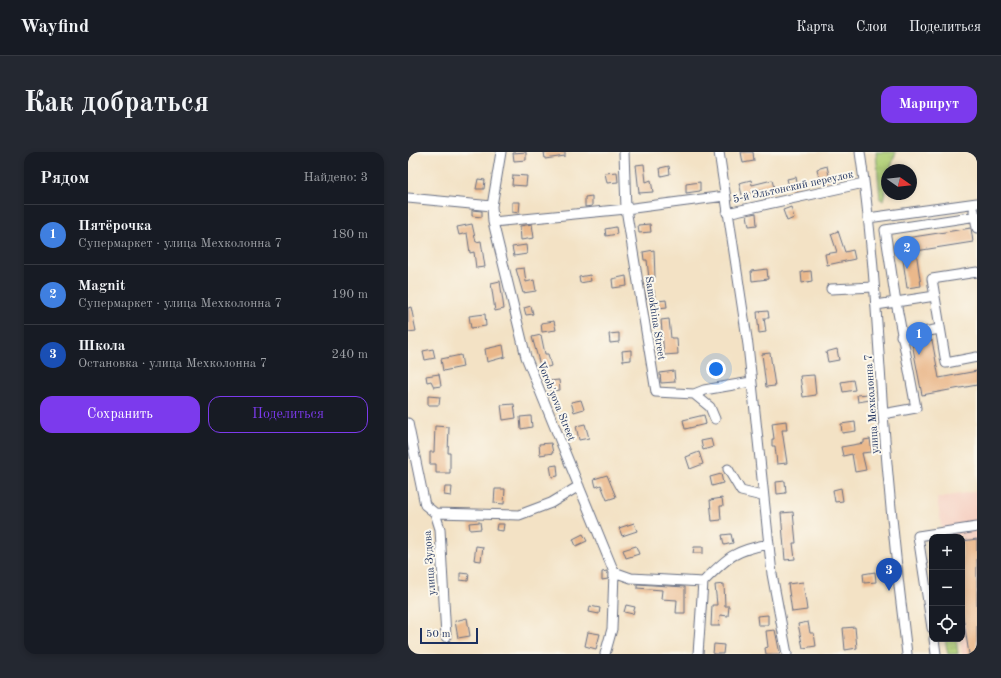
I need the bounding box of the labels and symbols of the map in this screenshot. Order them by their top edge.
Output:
north arrow [881,164,917,200]
street label: 5-й Эльтонский переулок [732,169,855,206]
pin: 2 [894,236,920,269]
street label: Samokhina Street [642,276,667,361]
pin: 1 [906,322,932,355]
street label: улица Мехколонна 7 [864,354,881,454]
your location [706,359,726,379]
street label: Vorob'yova Street [535,360,577,443]
street label: улица Зудова [423,530,438,596]
pin: 3 [876,558,902,591]
scale bar [420,626,478,645]

